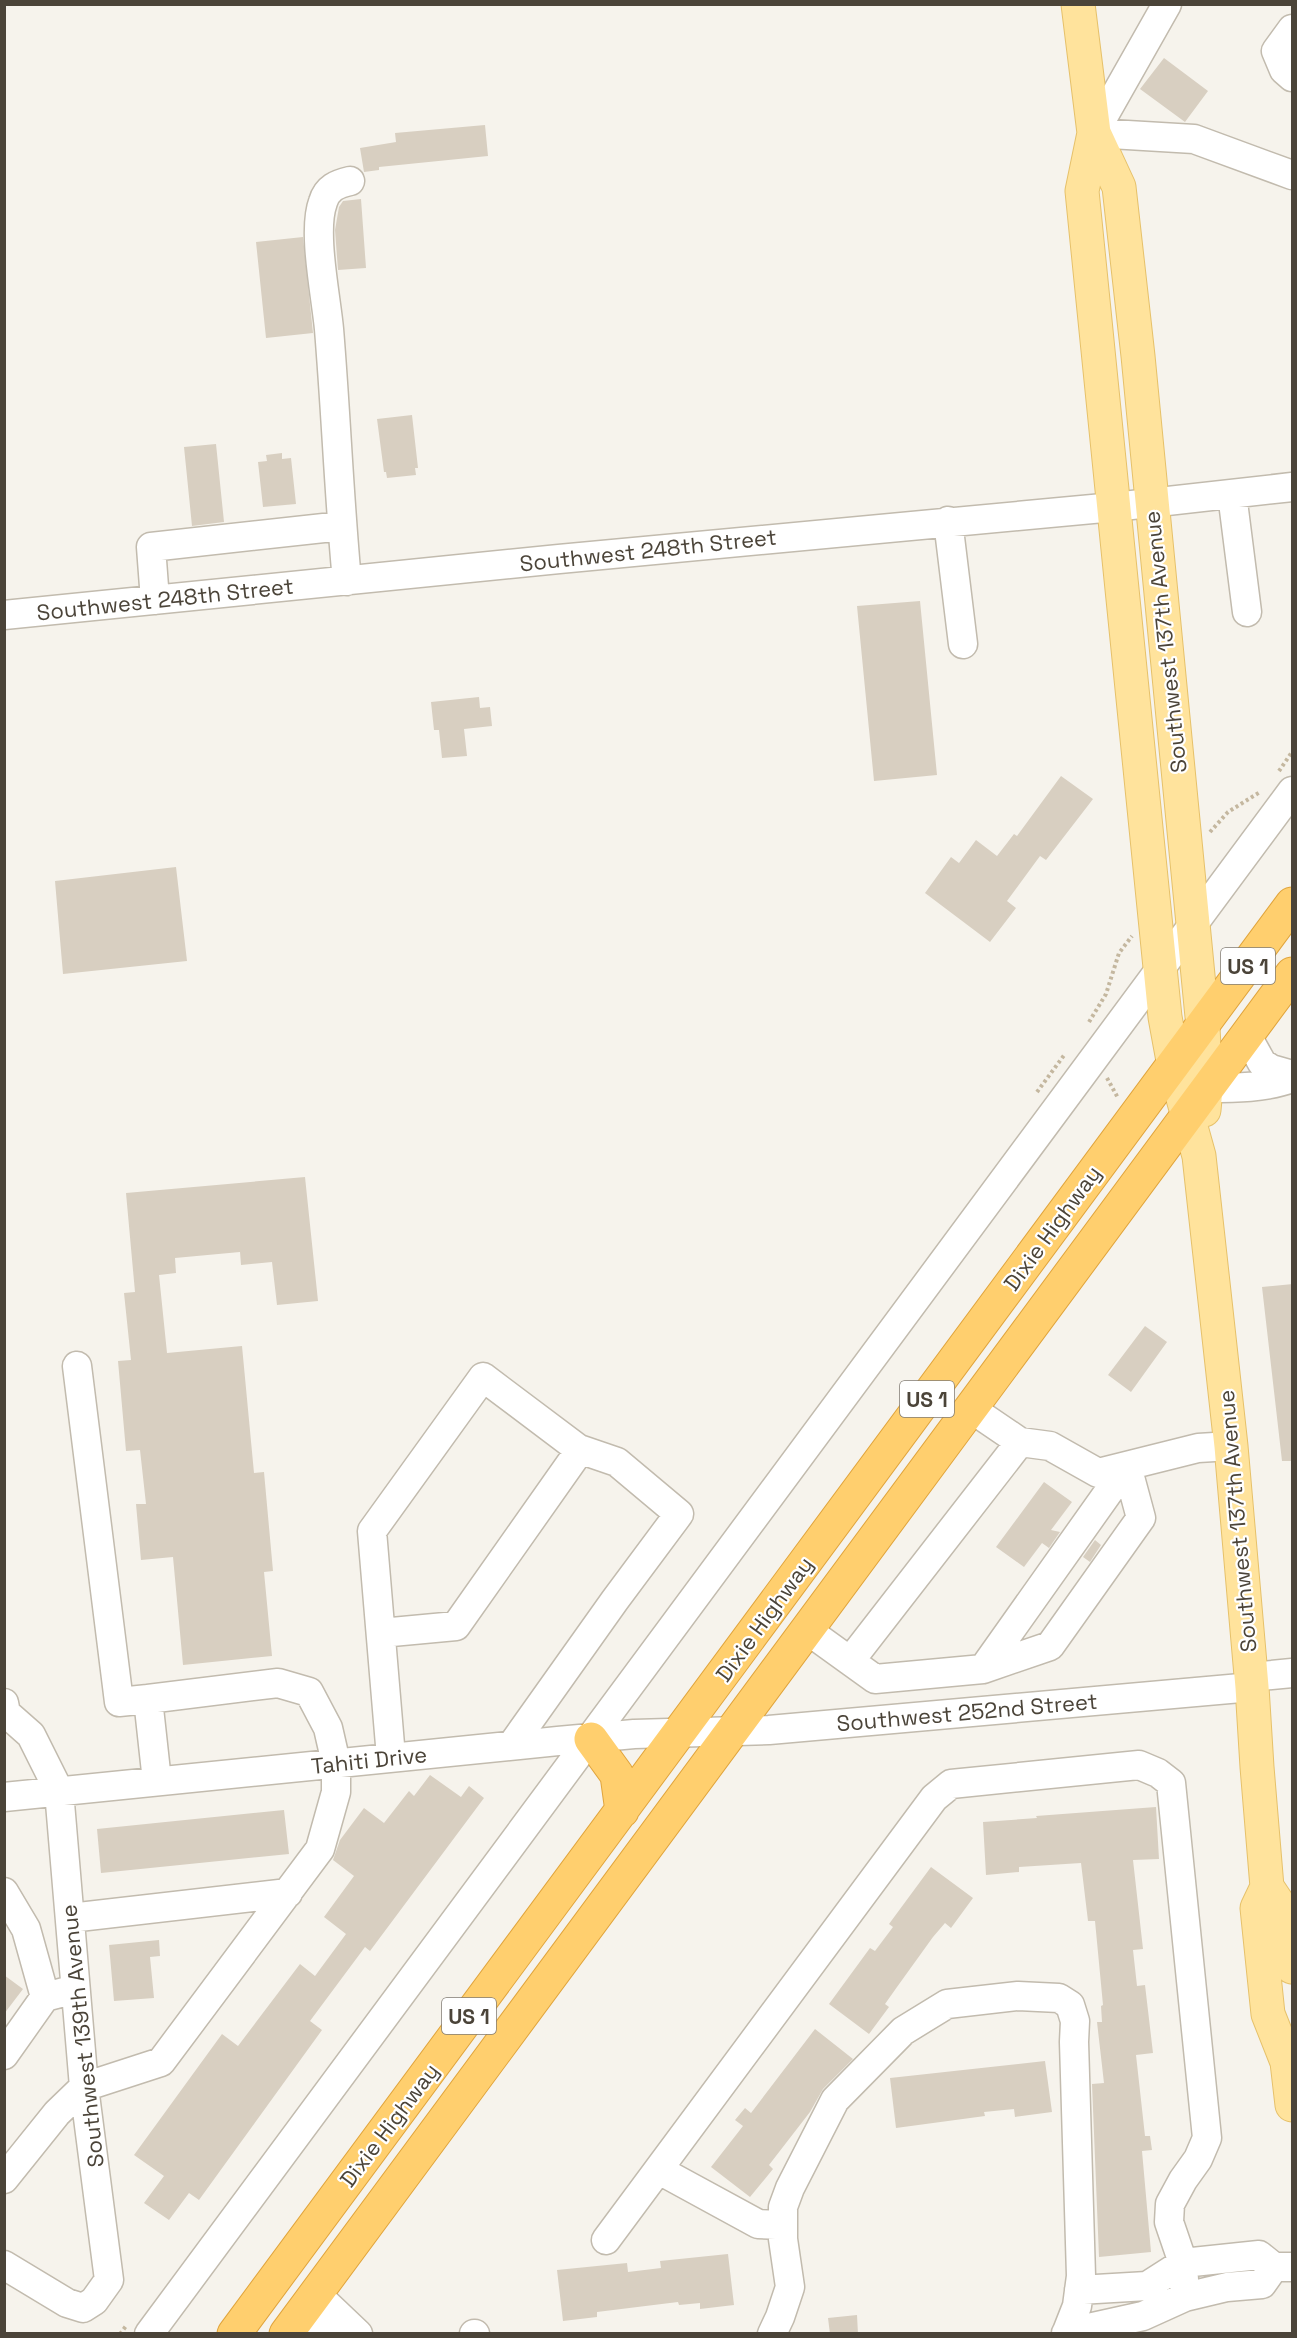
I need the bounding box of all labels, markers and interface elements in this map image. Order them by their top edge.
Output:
street label: Southwest 137th Avenue [1137,510,1193,774]
street label: Southwest 248th Street [518,523,778,577]
street label: Southwest 248th Street [35,572,295,626]
road number: US 1 [1221,948,1275,984]
street label: Dixie Highway [997,1160,1107,1296]
road number: US 1 [900,1381,954,1417]
street label: Southwest 137th Avenue [1212,1389,1262,1653]
street label: Dixie Highway [709,1551,819,1687]
street label: Southwest 252nd Street [835,1687,1099,1737]
street label: Tahiti Drive [310,1740,428,1780]
street label: Southwest 139th Avenue [54,1903,110,2169]
road number: US 1 [442,1998,496,2034]
street label: Dixie Highway [333,2058,445,2192]

